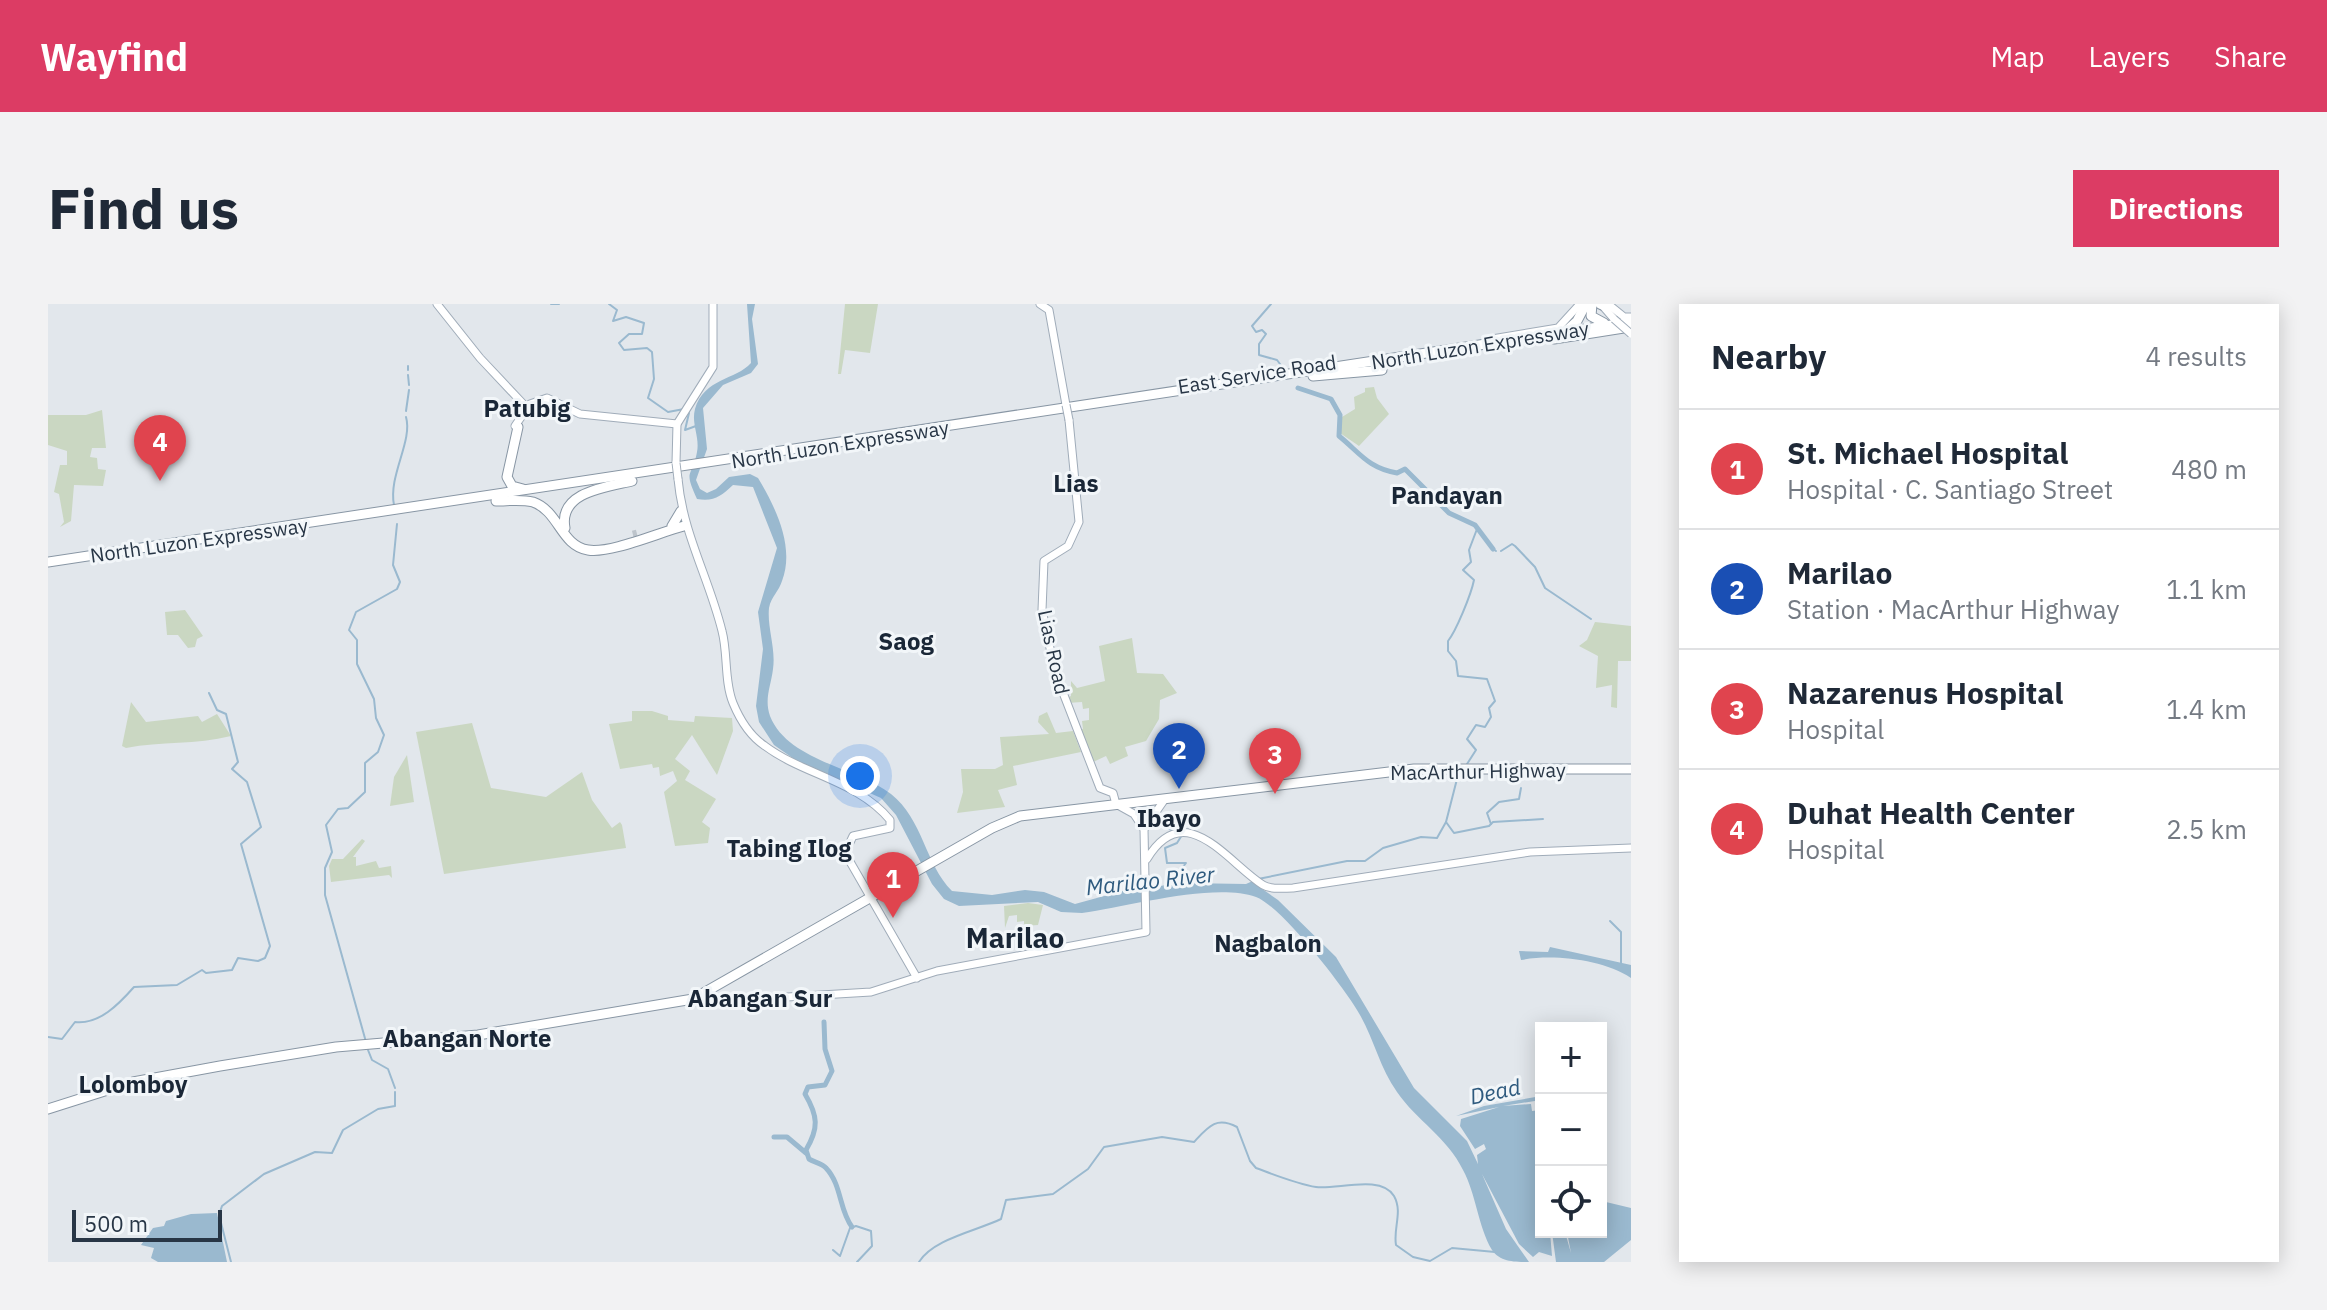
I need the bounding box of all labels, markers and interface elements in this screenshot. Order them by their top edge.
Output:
text: Wayfind [40,32,188,81]
text: Map [1990,38,2044,75]
text: Layers [2088,38,2170,75]
text: Share [2214,38,2287,75]
button: Directions [2073,170,2279,247]
text: Find us [48,172,239,244]
street label: North Luzon Expressway [1369,314,1591,376]
text: Nearby [1711,334,1826,378]
text: 4 results [2145,339,2247,373]
street label: East Service Road [1176,348,1338,400]
district label: Patubig [483,392,571,424]
street label: North Luzon Expressway [729,413,951,475]
pin: 4 [134,415,186,481]
text: St. Michael Hospital [1787,433,2068,472]
text: 1 [1729,452,1745,486]
text: 480 m [2171,452,2247,486]
district label: Lias [1053,467,1099,499]
text: Hospital · C. Santiago Street [1787,472,2113,506]
district label: Pandayan [1391,479,1503,511]
street label: North Luzon Expressway [88,511,310,569]
text: Marilao [1787,553,1892,592]
text: 2 [1729,572,1745,606]
text: 1.1 km [2166,572,2247,606]
text: Station · MacArthur Highway [1787,592,2119,626]
street label: Lias Road [1032,607,1076,697]
district label: Saog [878,625,934,657]
text: Nazarenus Hospital [1787,673,2063,712]
text: 3 [1729,692,1745,726]
text: 1.4 km [2166,692,2247,726]
text: Hospital [1787,712,1884,746]
pin: 2 [1153,723,1205,789]
pin: 3 [1249,728,1301,794]
your location [840,756,880,796]
street label: MacArthur Highway [1390,756,1566,786]
text: Duhat Health Center [1787,793,2075,832]
district label: Ibayo [1137,802,1201,834]
text: 4 [1729,812,1745,846]
text: 2.5 km [2166,812,2247,846]
district label: Tabing Ilog [726,832,852,864]
text: Hospital [1787,832,1884,866]
pin: 1 [867,852,919,918]
water label: Marilao River [1084,859,1217,901]
district label: Marilao [966,919,1064,956]
district label: Nagbalon [1214,927,1322,959]
district label: Abangan Sur [688,982,833,1014]
district label: Abangan Norte [382,1022,552,1054]
map controls [1535,1022,1607,1238]
button: + [1535,1022,1607,1094]
district label: Lolomboy [79,1068,188,1100]
water label: Dead [1467,1071,1523,1111]
button: − [1535,1094,1607,1166]
button: locate [1535,1166,1607,1238]
scale bar [72,1206,222,1242]
text: 500 m [84,1209,148,1238]

